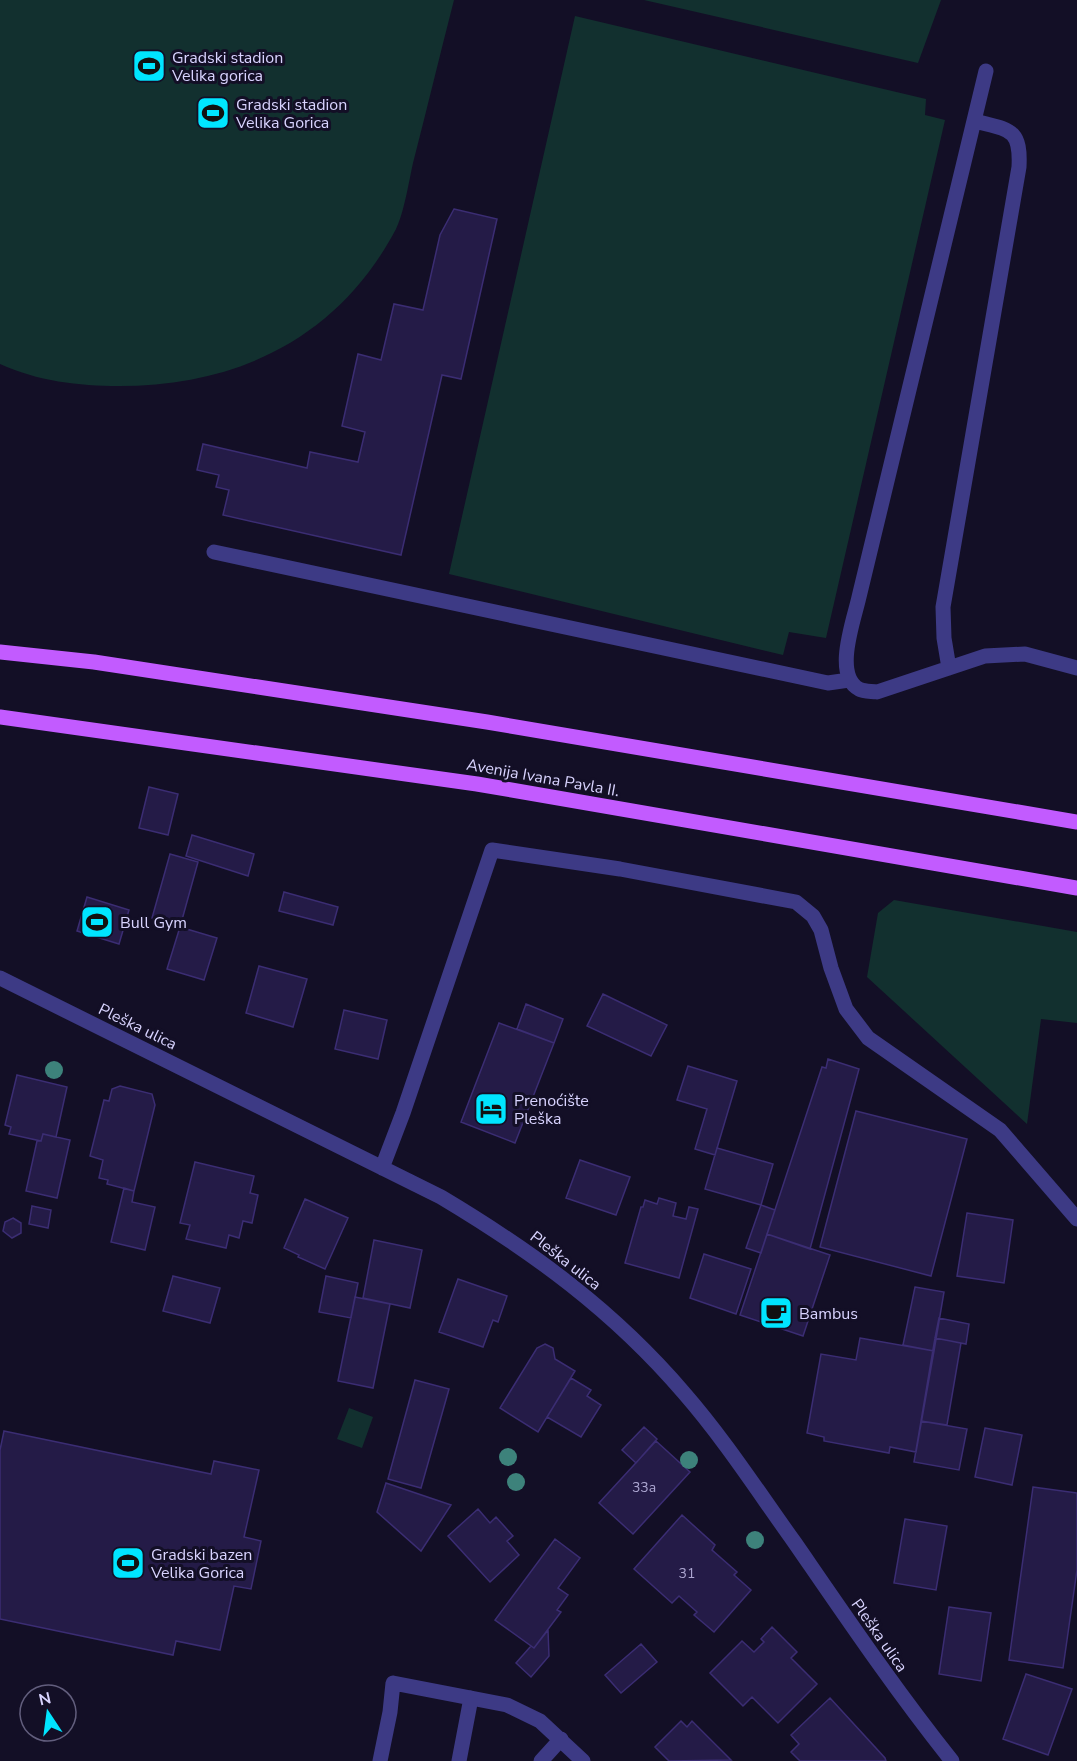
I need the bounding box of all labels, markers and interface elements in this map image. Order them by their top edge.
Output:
place label: Gradski stadion Velika gorica [171,47,283,87]
sports icon: Gradski stadion Velika gorica [131,48,167,84]
place label: Gradski stadion Velika Gorica [235,94,347,134]
sports icon: Gradski stadion Velika Gorica [195,95,231,131]
street label: Avenija Ivana Pavla II. [465,754,621,802]
sports icon: Bull Gym [79,904,115,940]
place label: Bull Gym [120,912,187,934]
street label: Pleška ulica [95,998,180,1055]
place label: Prenoćište Pleška [514,1090,589,1130]
hotel icon: Prenoćište Pleška [473,1091,509,1127]
street label: Pleška ulica [525,1226,606,1296]
cafe icon: Bambus [758,1295,794,1331]
place label: Bambus [799,1303,858,1325]
house number: 33a [632,1478,656,1497]
place label: Gradski bazen Velika Gorica [150,1544,252,1584]
sports icon: Gradski bazen Velika Gorica [110,1545,146,1581]
house number: 31 [679,1564,695,1583]
street label: Pleška ulica [846,1595,913,1677]
north arrow [18,1683,78,1743]
text: N [37,1687,53,1711]

